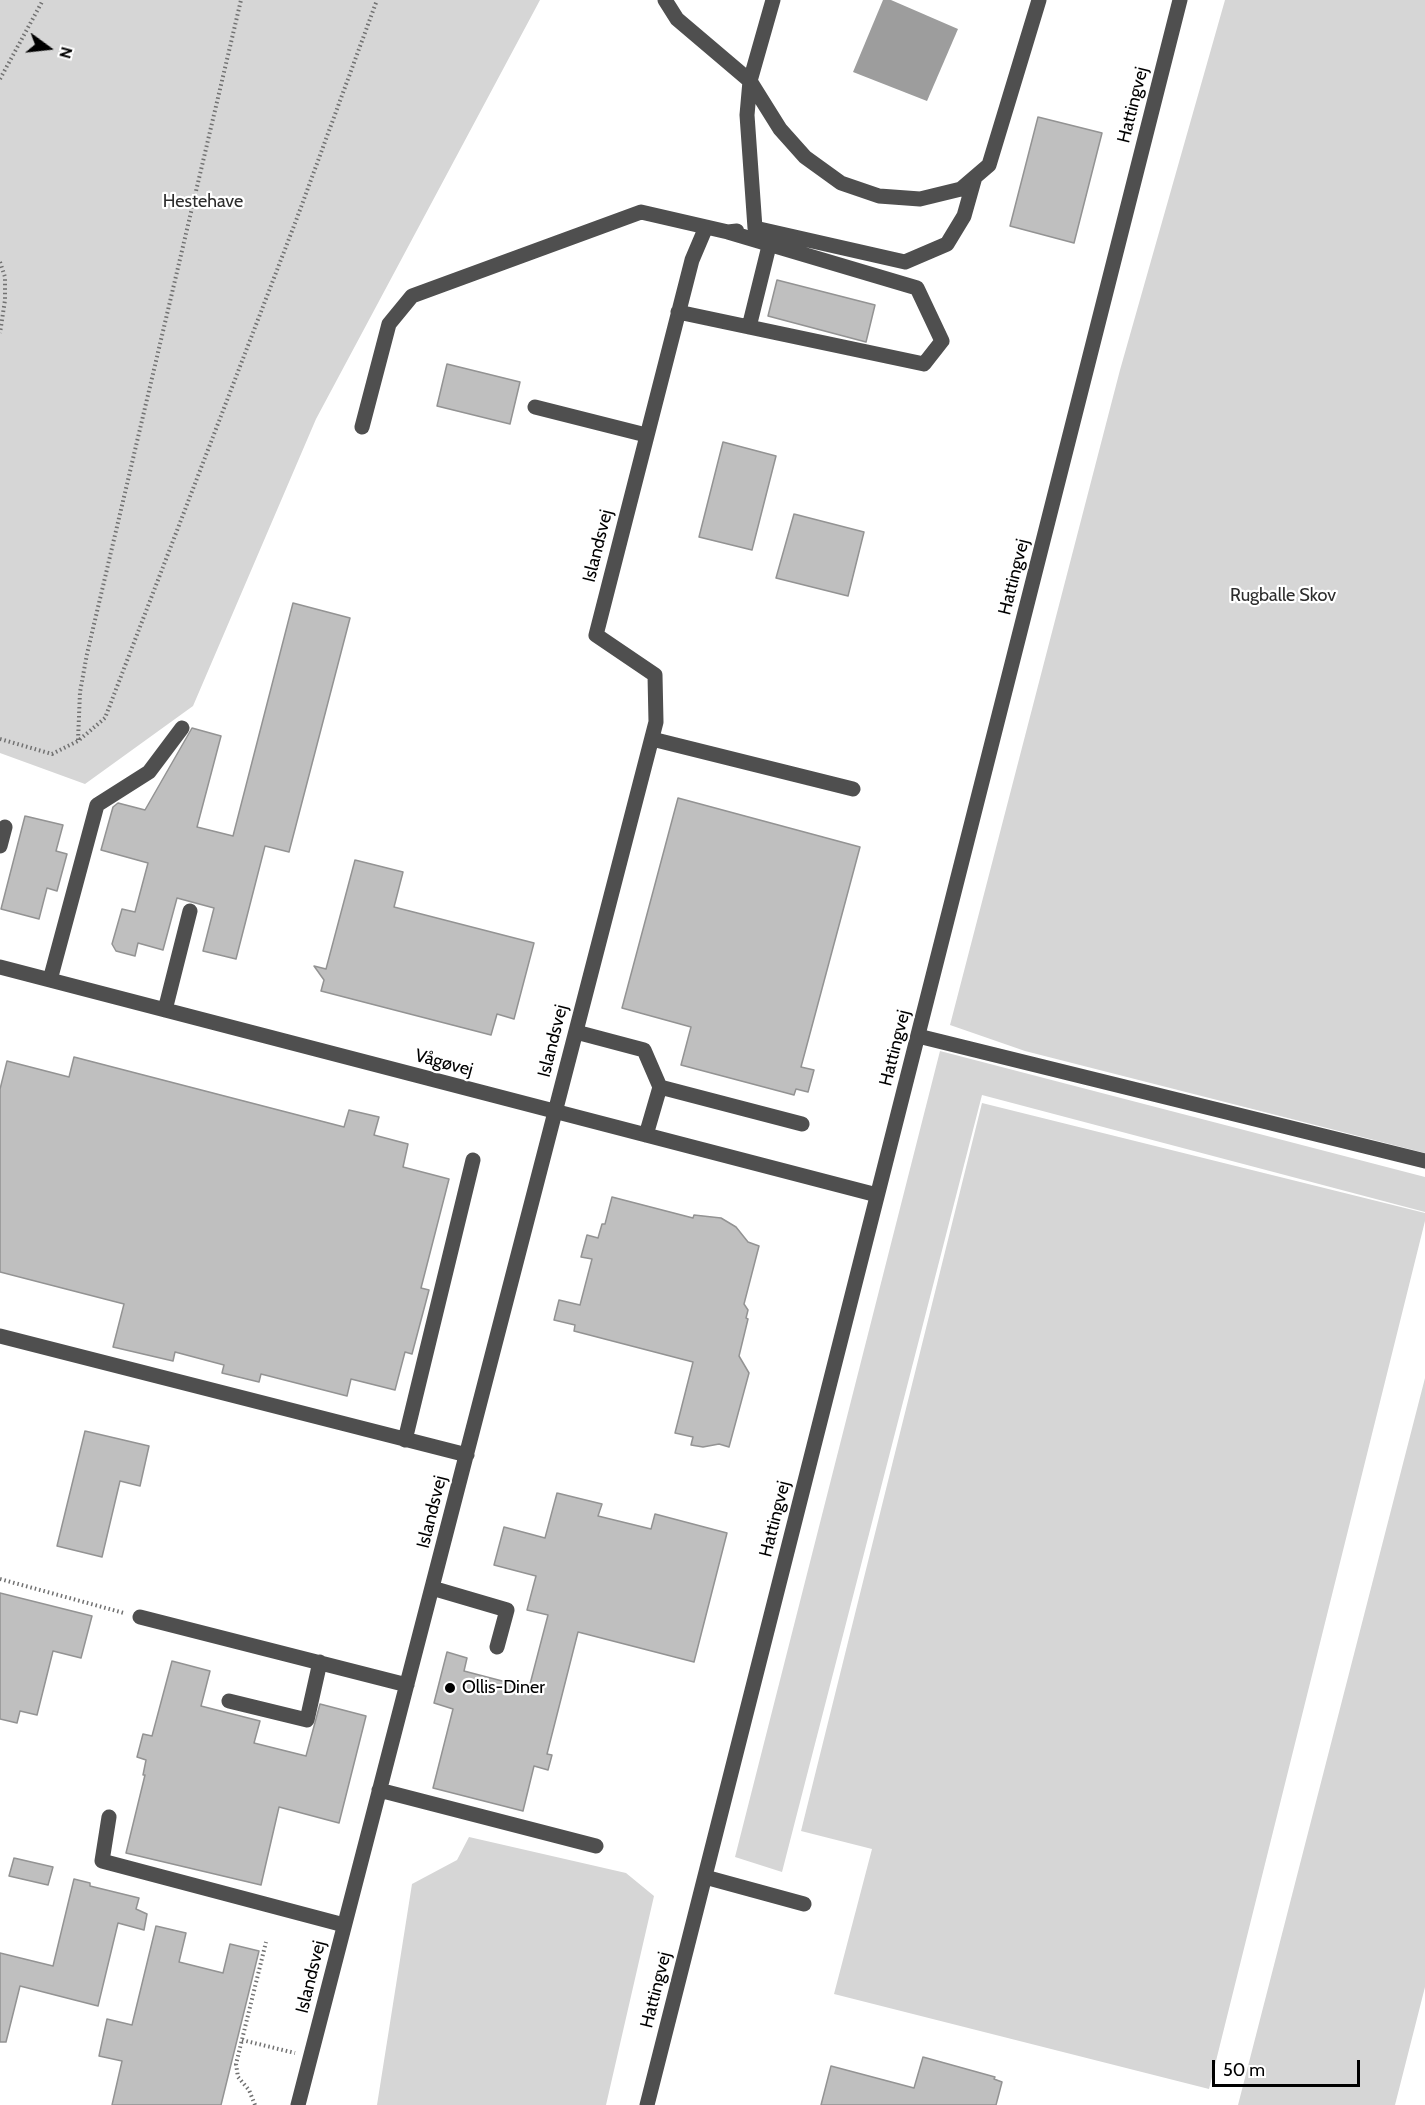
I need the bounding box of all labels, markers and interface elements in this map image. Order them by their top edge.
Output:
north arrow [18,18,78,78]
text: N [55,45,77,61]
street label: Hattingvej [1113,65,1153,145]
park label: Hestehave [163,191,243,213]
street label: Islandsvej [579,507,617,585]
street label: Hattingvej [994,537,1034,617]
park label: Rugballe Skov [1230,585,1336,607]
street label: Islandsvej [534,1002,572,1080]
street label: Hattingvej [875,1008,915,1088]
street label: Vågøvej [413,1045,475,1081]
street label: Islandsvej [413,1473,451,1551]
street label: Hattingvej [755,1479,795,1559]
place label: Ollis-Diner [462,1677,545,1699]
marker: Ollis-Diner [443,1681,457,1695]
street label: Islandsvej [292,1938,330,2016]
street label: Hattingvej [636,1950,676,2030]
scale bar [1215,2048,1364,2086]
text: 50 m [1223,2059,1265,2081]

